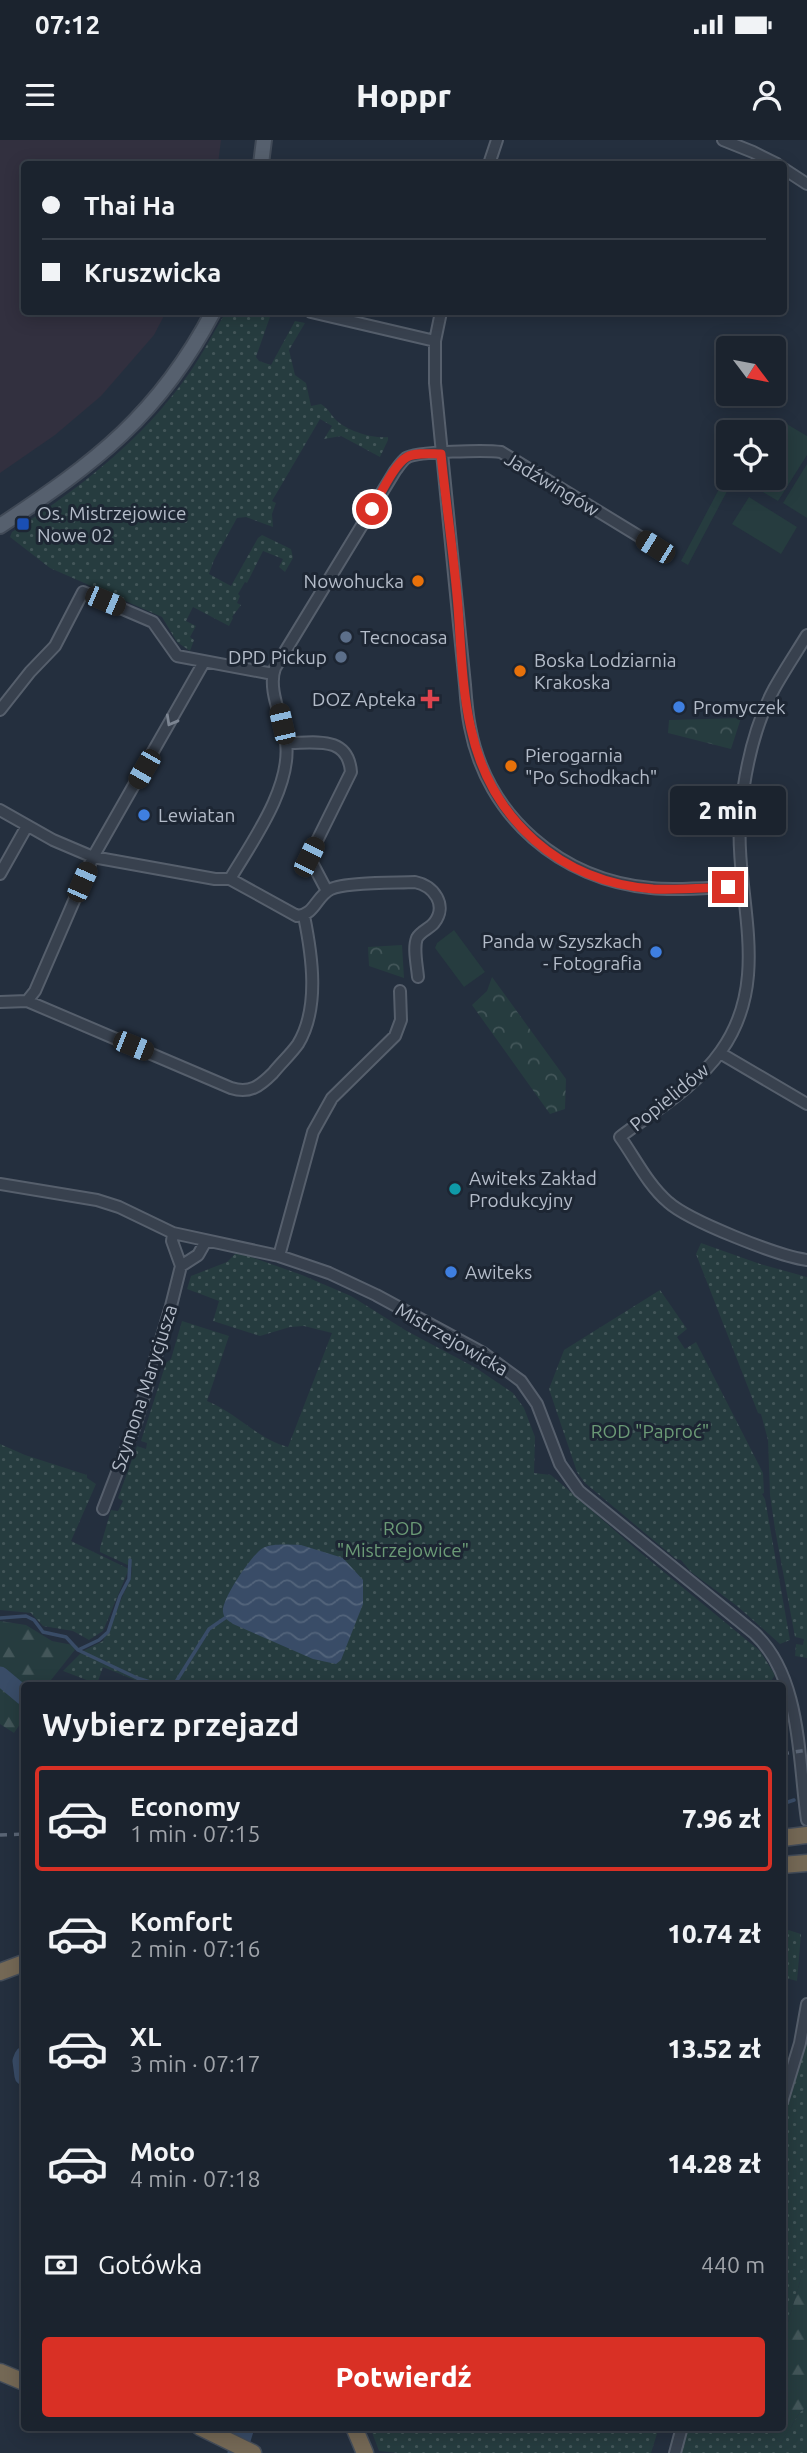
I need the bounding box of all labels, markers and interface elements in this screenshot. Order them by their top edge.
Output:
text: 07:12 [35,10,100,39]
icon: menu [21,76,59,114]
icon: person [748,76,786,114]
text: Hoppr [356,77,451,113]
text: Thai Ha [84,191,175,220]
text: Kruszwicka [84,258,221,287]
north arrow [716,336,786,406]
map controls [716,336,786,490]
button: locate [716,420,786,490]
street label: Jadźwingów [501,447,603,521]
route start [356,493,388,525]
place label: Os. Mistrzejowice Nowe 02 [37,502,186,546]
marker: Os. Mistrzejowice Nowe 02 [15,516,31,532]
car [632,527,679,567]
place label: Nowohucka [304,570,404,592]
marker: Nowohucka [410,573,426,589]
car [82,583,129,619]
place label: Tecnocasa [360,626,448,648]
marker: Tecnocasa [338,629,354,645]
place label: DPD Pickup [228,646,327,668]
marker: DPD Pickup [333,649,349,665]
place label: Boska Lodziarnia Krakoska [534,649,677,693]
marker: Boska Lodziarnia Krakoska [512,663,528,679]
place label: DOZ Apteka [312,688,416,710]
marker: DOZ Apteka [422,691,438,707]
place label: Promyczek [693,696,786,718]
marker: Promyczek [671,699,687,715]
car [268,701,297,747]
one-way arrow [166,714,179,727]
place label: Pierogarnia "Po Schodkach" [525,744,657,788]
car [125,746,164,792]
marker: Pierogarnia "Po Schodkach" [503,758,519,774]
callout: 2 min [670,786,786,834]
text: 2 min [699,798,757,823]
place label: Lewiatan [158,804,235,826]
marker: Lewiatan [136,807,152,823]
car [291,834,328,880]
car [64,859,101,905]
route end [712,871,744,903]
place label: Panda w Szyszkach - Fotografia [482,930,642,974]
marker: Panda w Szyszkach - Fotografia [648,944,664,960]
car [110,1028,157,1064]
street label: Popielidów [625,1058,713,1135]
place label: Awiteks Zakład Produkcyjny [469,1167,597,1211]
marker: Awiteks Zakład Produkcyjny [447,1181,463,1197]
place label: Awiteks [465,1261,532,1283]
marker: Awiteks [443,1264,459,1280]
street label: Mistrzejowicka [392,1298,512,1380]
street label: Szymona Marycjusza [107,1302,181,1474]
park label: ROD "Paproć" [591,1420,709,1442]
park label: ROD "Mistrzejowice" [337,1517,469,1561]
text: Wybierz przejazd [42,1706,300,1742]
icon: car [46,1787,109,1850]
text: Economy [130,1792,240,1821]
text: 7.96 zł [682,1804,761,1833]
text: 1 min · 07:15 [130,1821,261,1846]
icon: car [46,1902,109,1965]
text: Komfort [130,1907,233,1936]
text: 10.74 zł [667,1919,761,1948]
text: 2 min · 07:16 [130,1936,261,1961]
icon: car [46,2017,109,2080]
text: XL [130,2022,161,2051]
text: 13.52 zł [667,2034,761,2063]
text: 3 min · 07:17 [130,2051,261,2076]
icon: car [46,2132,109,2195]
text: Moto [130,2137,195,2166]
text: 14.28 zł [667,2149,761,2178]
text: 4 min · 07:18 [130,2166,261,2191]
icon: cash [42,2246,80,2284]
text: Gotówka [98,2250,202,2279]
text: 440 m [701,2252,765,2277]
button: Potwierdź [42,2337,765,2417]

